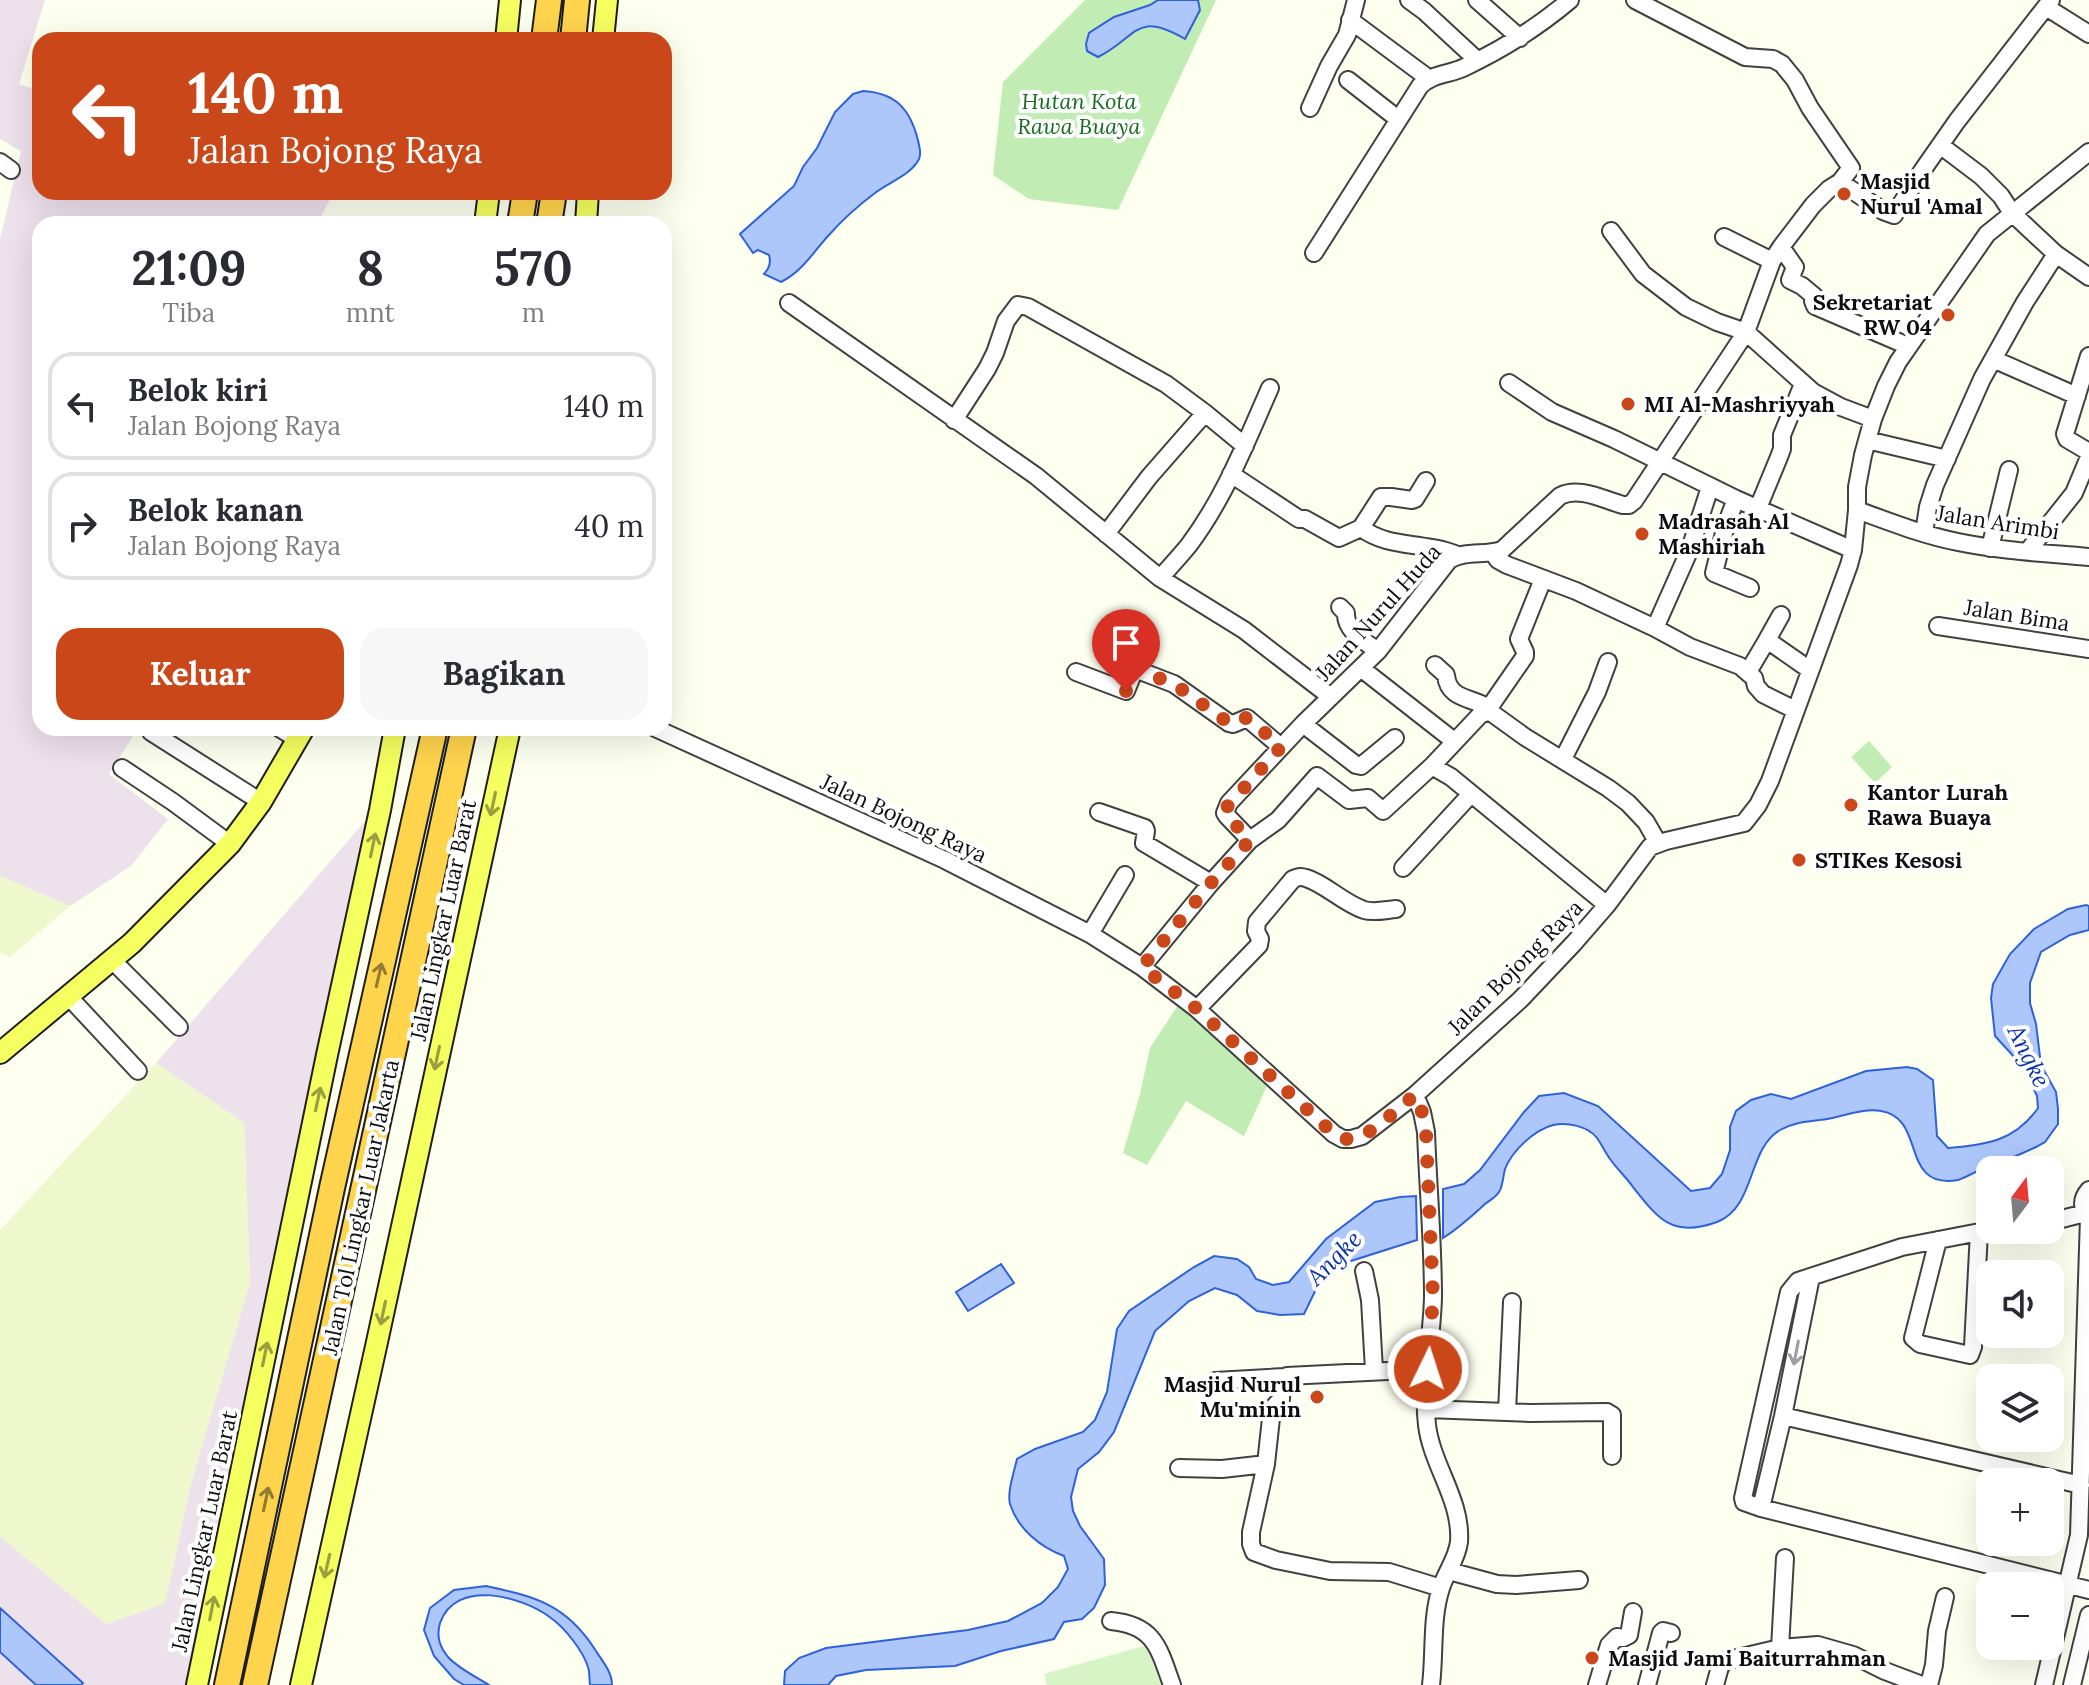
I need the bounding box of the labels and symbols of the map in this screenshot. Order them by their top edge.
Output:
park label: Hutan Kota Rawa Buaya [1017,87,1142,140]
place label: Masjid Nurul 'Amal [1860,167,1983,220]
marker: Masjid Nurul 'Amal [1835,185,1853,203]
place label: Sekretariat RW 04 [1813,288,1933,341]
marker: Sekretariat RW 04 [1939,306,1957,324]
place label: MI Al-Mashriyyah [1644,390,1835,418]
marker: MI Al-Mashriyyah [1619,395,1637,413]
street label: Jalan Arimbi [1934,498,2061,546]
place label: Madrasah Al Mashiriah [1658,507,1789,560]
marker: Madrasah Al Mashiriah [1633,525,1651,543]
street label: Jalan Nurul Huda [1309,538,1447,687]
street label: Jalan Bima [1961,593,2072,637]
pin [1092,609,1160,691]
street label: Jalan Bojong Raya [816,767,992,869]
place label: Kantor Lurah Rawa Buaya [1867,778,2009,831]
one-way arrow [485,791,500,817]
street label: Jalan Lingkar Luar Barat [404,796,482,1044]
marker: Kantor Lurah Rawa Buaya [1842,796,1860,814]
one-way arrow [366,833,381,859]
place label: STIKes Kesosi [1815,846,1962,874]
marker: STIKes Kesosi [1790,851,1808,869]
street label: Jalan Bojong Raya [1441,893,1589,1041]
one-way arrow [372,963,387,989]
water label: Angke [2000,1019,2057,1092]
one-way arrow [429,1045,444,1071]
street label: Jalan Tol Lingkar Luar Jakarta [315,1057,405,1358]
one-way arrow [311,1087,326,1113]
north arrow [1976,1156,2064,1244]
water label: Angke [1299,1224,1368,1293]
one-way arrow [375,1299,390,1325]
position arrow [1386,1327,1470,1411]
one-way arrow [1788,1340,1803,1365]
one-way arrow [258,1342,273,1367]
place label: Masjid Nurul Mu'minin [1164,1370,1301,1423]
marker: Masjid Nurul Mu'minin [1308,1388,1326,1406]
street label: Jalan Lingkar Luar Barat [165,1407,243,1655]
one-way arrow [260,1487,275,1512]
one-way arrow [319,1553,334,1579]
one-way arrow [205,1596,220,1622]
place label: Masjid Jami Baiturrahman [1608,1644,1886,1672]
marker: Masjid Jami Baiturrahman [1583,1649,1601,1667]

